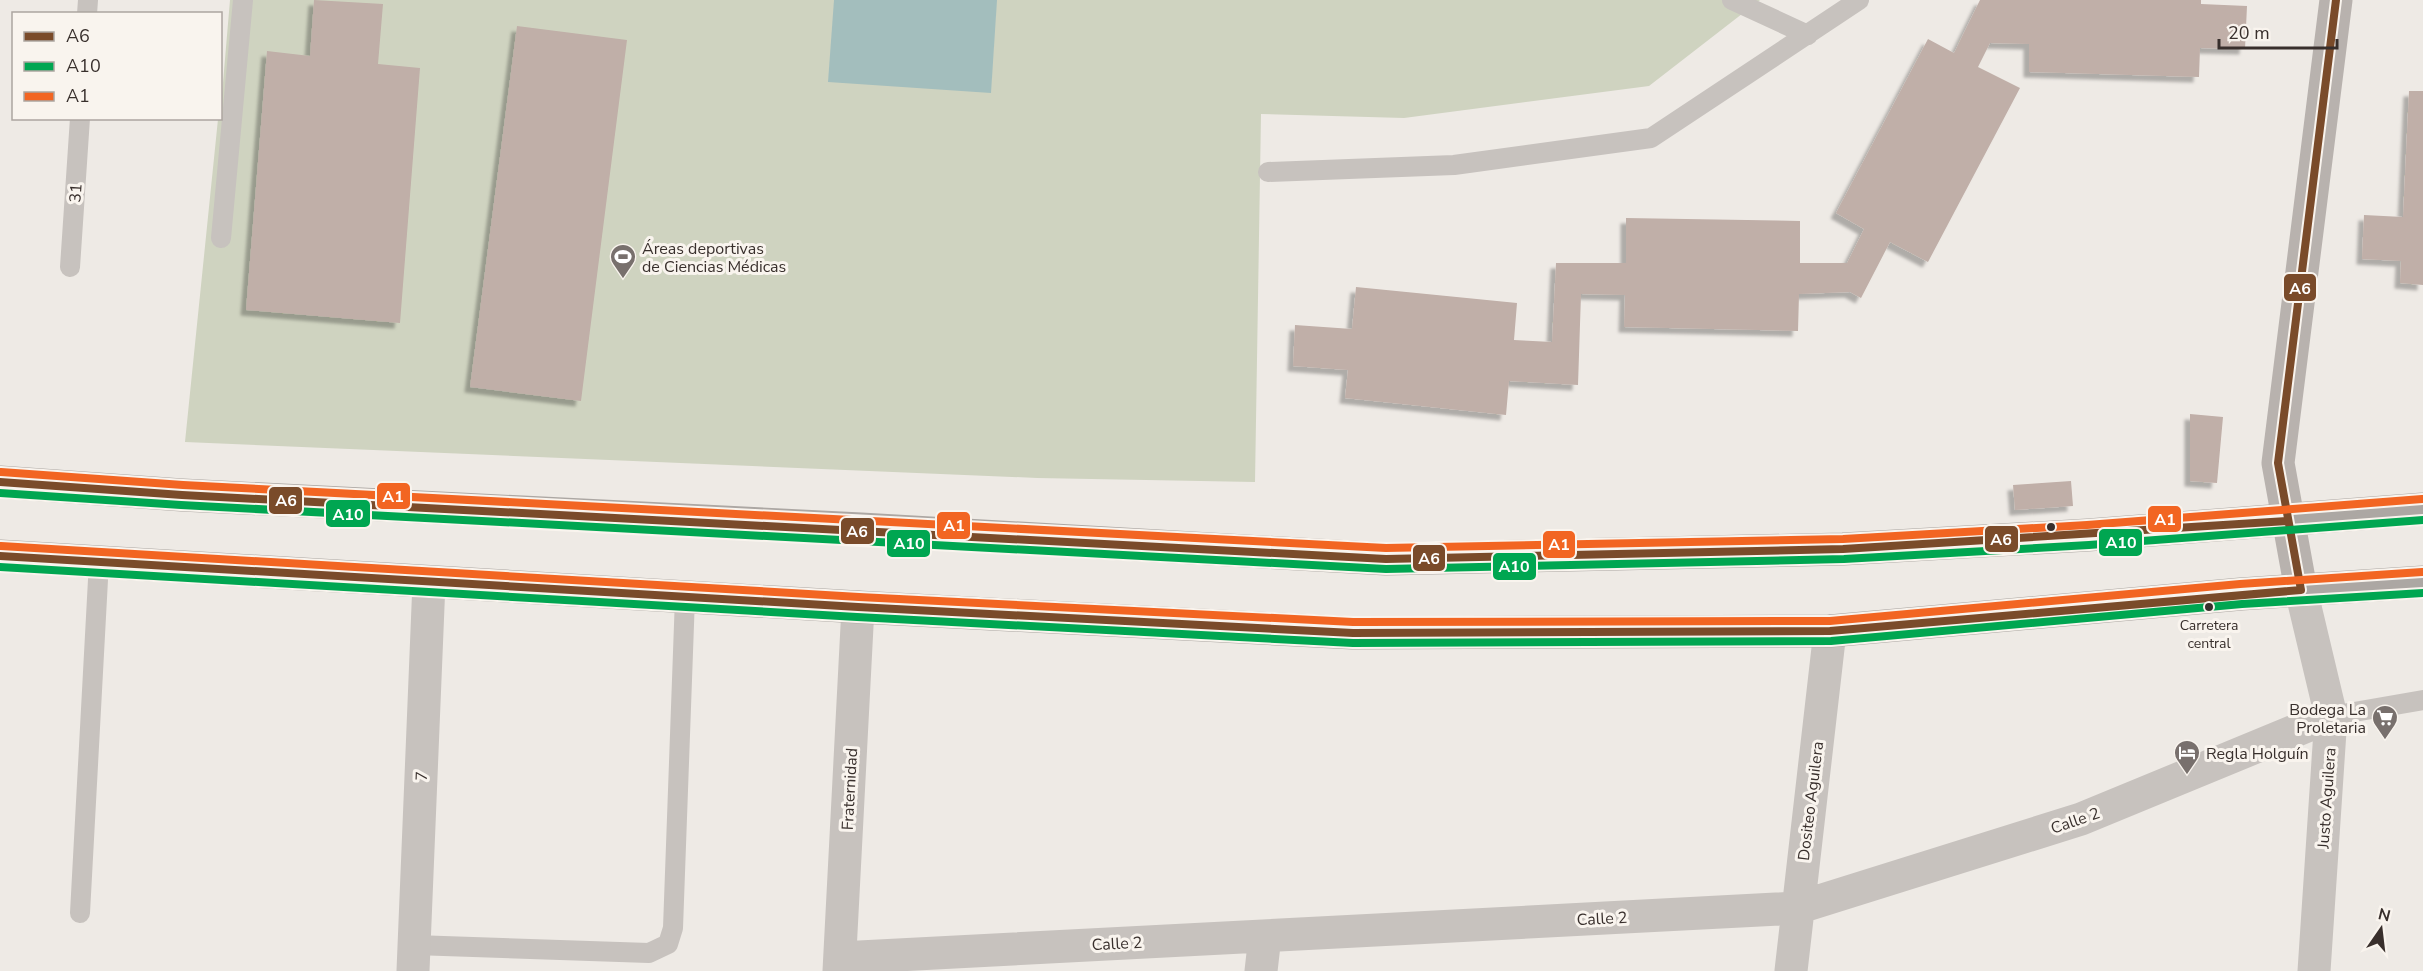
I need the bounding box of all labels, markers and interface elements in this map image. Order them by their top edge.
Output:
legend [12,12,222,120]
scale bar [2219,12,2338,50]
text: 20 m [2228,21,2270,45]
text: A6 [66,24,90,48]
text: A10 [66,54,101,78]
text: A1 [66,84,90,108]
street label: 31 [64,183,88,203]
place label: Áreas deportivas de Ciencias Médicas [642,238,786,278]
sports icon: Áreas deportivas de Ciencias Médicas [608,242,638,280]
line badge: A6 [2283,273,2317,302]
text: A6 [2289,278,2311,300]
line badge: A1 [376,482,411,510]
line badge: A6 [268,486,303,515]
text: A1 [382,486,404,508]
text: A6 [275,490,297,512]
line badge: A10 [325,499,371,528]
text: A10 [332,504,364,526]
line badge: A1 [2147,505,2182,533]
text: A1 [2154,509,2176,531]
line badge: A1 [936,511,971,540]
text: A1 [943,515,965,537]
line badge: A6 [840,517,875,545]
text: A6 [846,521,868,543]
unlabelled marker [2045,521,2057,533]
line badge: A6 [1984,525,2019,553]
line badge: A10 [2098,528,2143,557]
line badge: A10 [886,529,931,558]
text: A6 [1990,529,2012,551]
line badge: A1 [1542,530,1576,559]
text: A10 [2105,532,2137,554]
text: A10 [893,533,925,555]
text: A1 [1548,534,1570,556]
line badge: A6 [1412,544,1446,572]
text: A6 [1418,548,1440,570]
line badge: A10 [1492,552,1537,581]
text: A10 [1498,556,1530,578]
marker: Carretera central [2203,601,2215,613]
place label: Carretera central [2180,616,2238,653]
place label: Bodega La Proletaria [2289,699,2366,739]
supermarket icon: Bodega La Proletaria [2370,703,2400,741]
hotel icon: Regla Holguín [2172,738,2202,776]
street label: Dositeo Aguilera [1793,740,1829,862]
place label: Regla Holguín [2206,743,2309,765]
street label: Fraternidad [837,747,863,831]
street label: Justo Aguilera [2312,747,2342,850]
street label: 7 [411,771,433,781]
street label: Calle 2 [2048,802,2103,840]
north arrow [2351,899,2411,959]
text: N [2376,903,2393,928]
street label: Calle 2 [1576,907,1628,931]
street label: Calle 2 [1091,932,1143,956]

